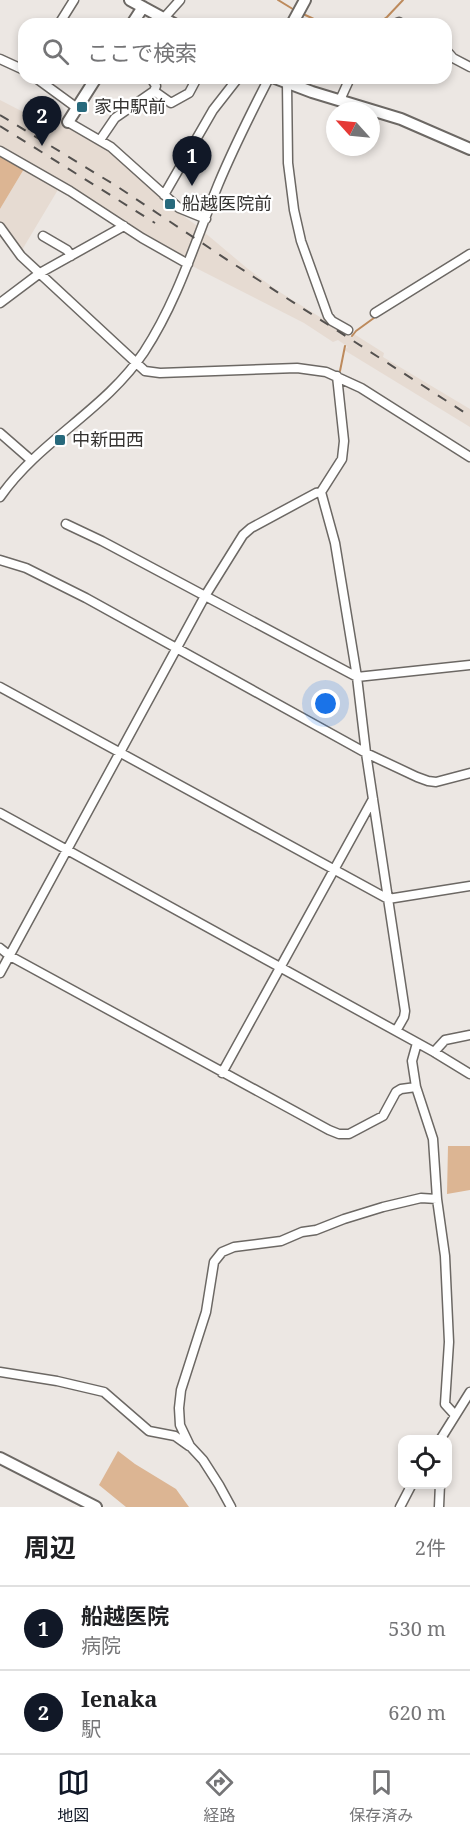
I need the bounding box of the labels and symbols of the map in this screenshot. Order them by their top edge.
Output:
place label: 家中駅前 [94,94,166,118]
pin: 2 [22,96,62,146]
marker: 家中駅前 [75,100,89,114]
north arrow [326,102,380,156]
pin: 1 [172,136,212,186]
place label: 船越医院前 [182,191,272,215]
marker: 船越医院前 [163,197,177,211]
place label: 中新田西 [72,427,144,451]
marker: 中新田西 [53,433,67,447]
your location [311,689,340,718]

